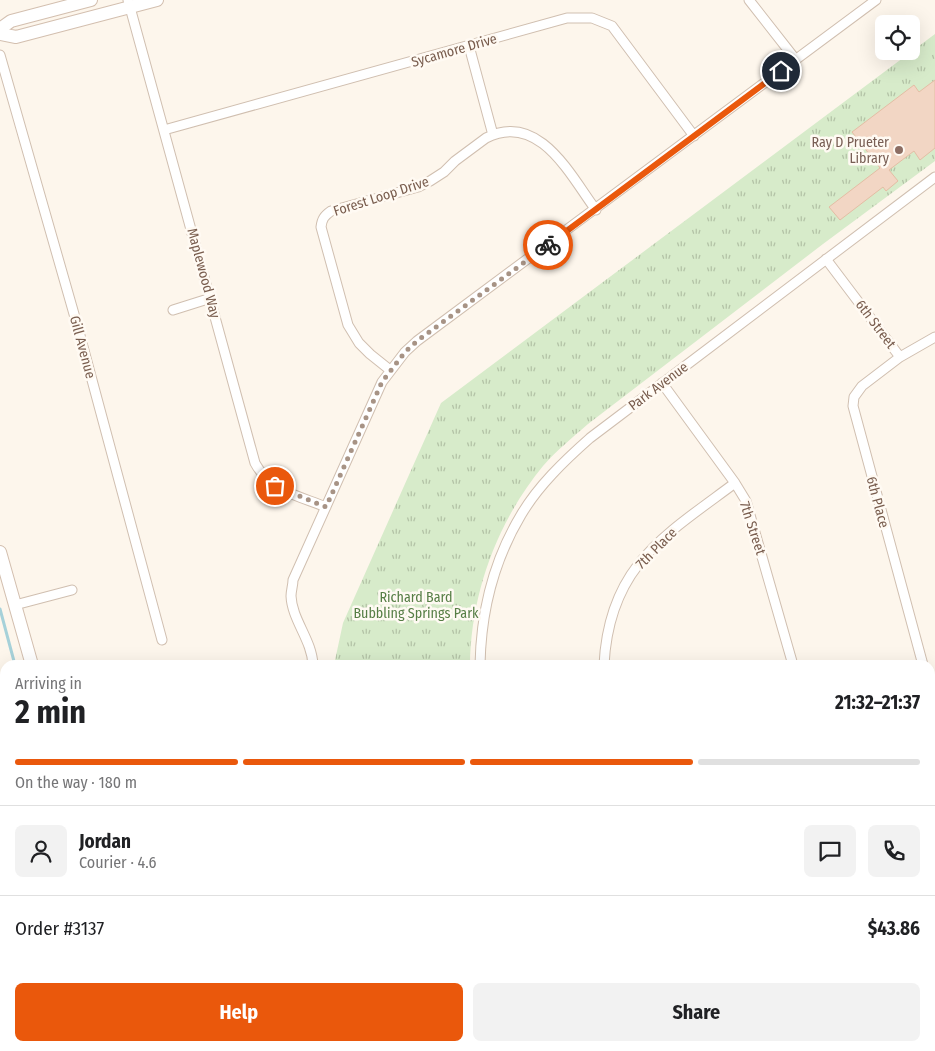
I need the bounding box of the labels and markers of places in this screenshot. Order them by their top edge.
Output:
pin [760,50,802,92]
place label: Ray D Prueter Library [812,134,890,167]
marker: Ray D Prueter Library [893,144,905,156]
pin [254,465,296,507]

